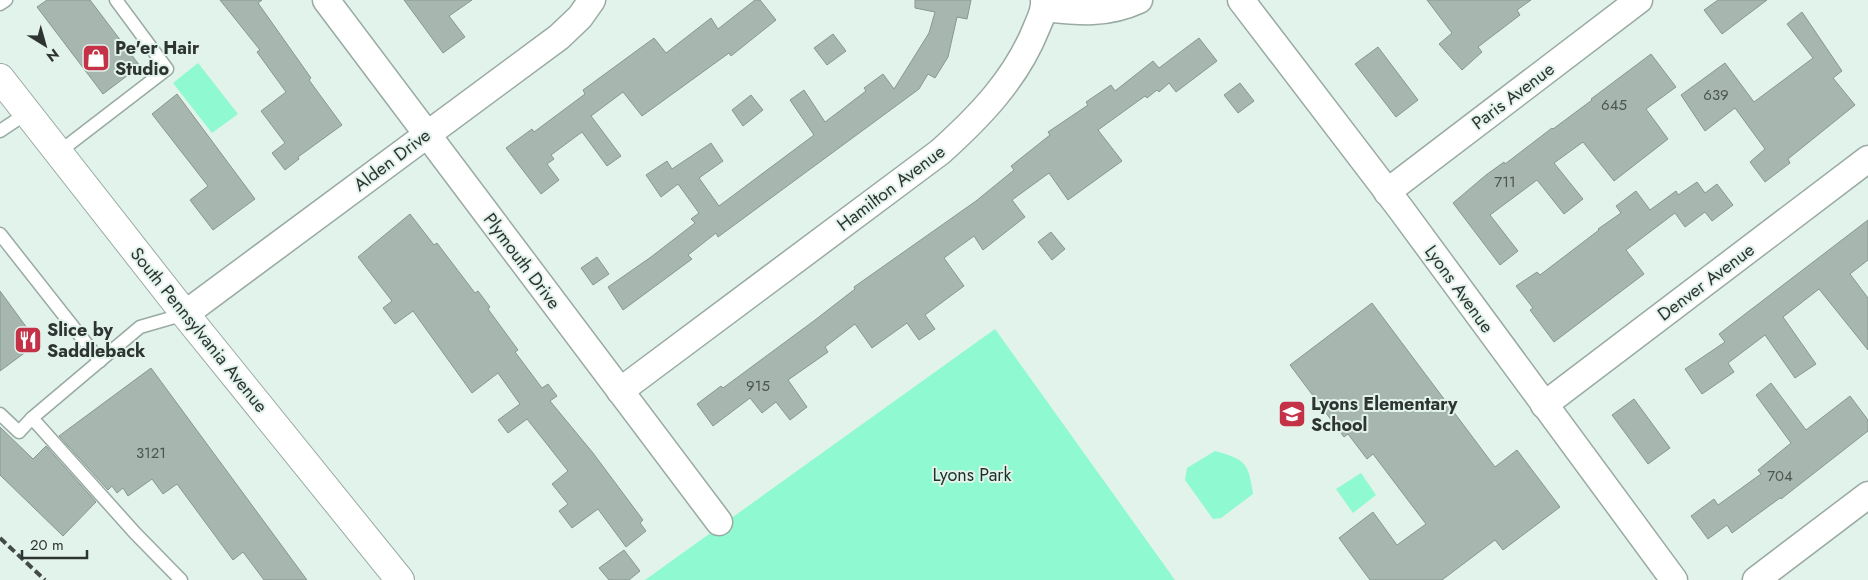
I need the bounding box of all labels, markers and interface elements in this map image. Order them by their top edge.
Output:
north arrow [20,20,70,70]
place label: Pe'er Hair Studio [115,35,200,82]
shop icon: Pe'er Hair Studio [81,43,111,73]
text: N [42,44,63,67]
street label: Paris Avenue [1466,56,1560,136]
house number: 639 [1703,84,1729,106]
house number: 645 [1601,94,1627,116]
street label: Alden Drive [348,122,436,198]
street label: Hamilton Avenue [831,139,951,237]
house number: 711 [1494,171,1516,193]
street label: Plymouth Drive [477,207,567,315]
street label: Denver Avenue [1652,237,1760,327]
street label: Lyons Avenue [1418,240,1500,338]
street label: South Pennsylvania Avenue [124,242,274,418]
place label: Slice by Saddleback [47,317,146,364]
restaurant icon: Slice by Saddleback [13,325,43,355]
house number: 915 [746,375,770,397]
place label: Lyons Elementary School [1311,391,1458,438]
school or university icon: Lyons Elementary School [1277,399,1307,429]
house number: 3121 [136,442,166,464]
park label: Lyons Park [933,462,1012,488]
house number: 704 [1767,465,1793,487]
scale bar [22,528,88,560]
text: 20 m [30,534,64,556]

